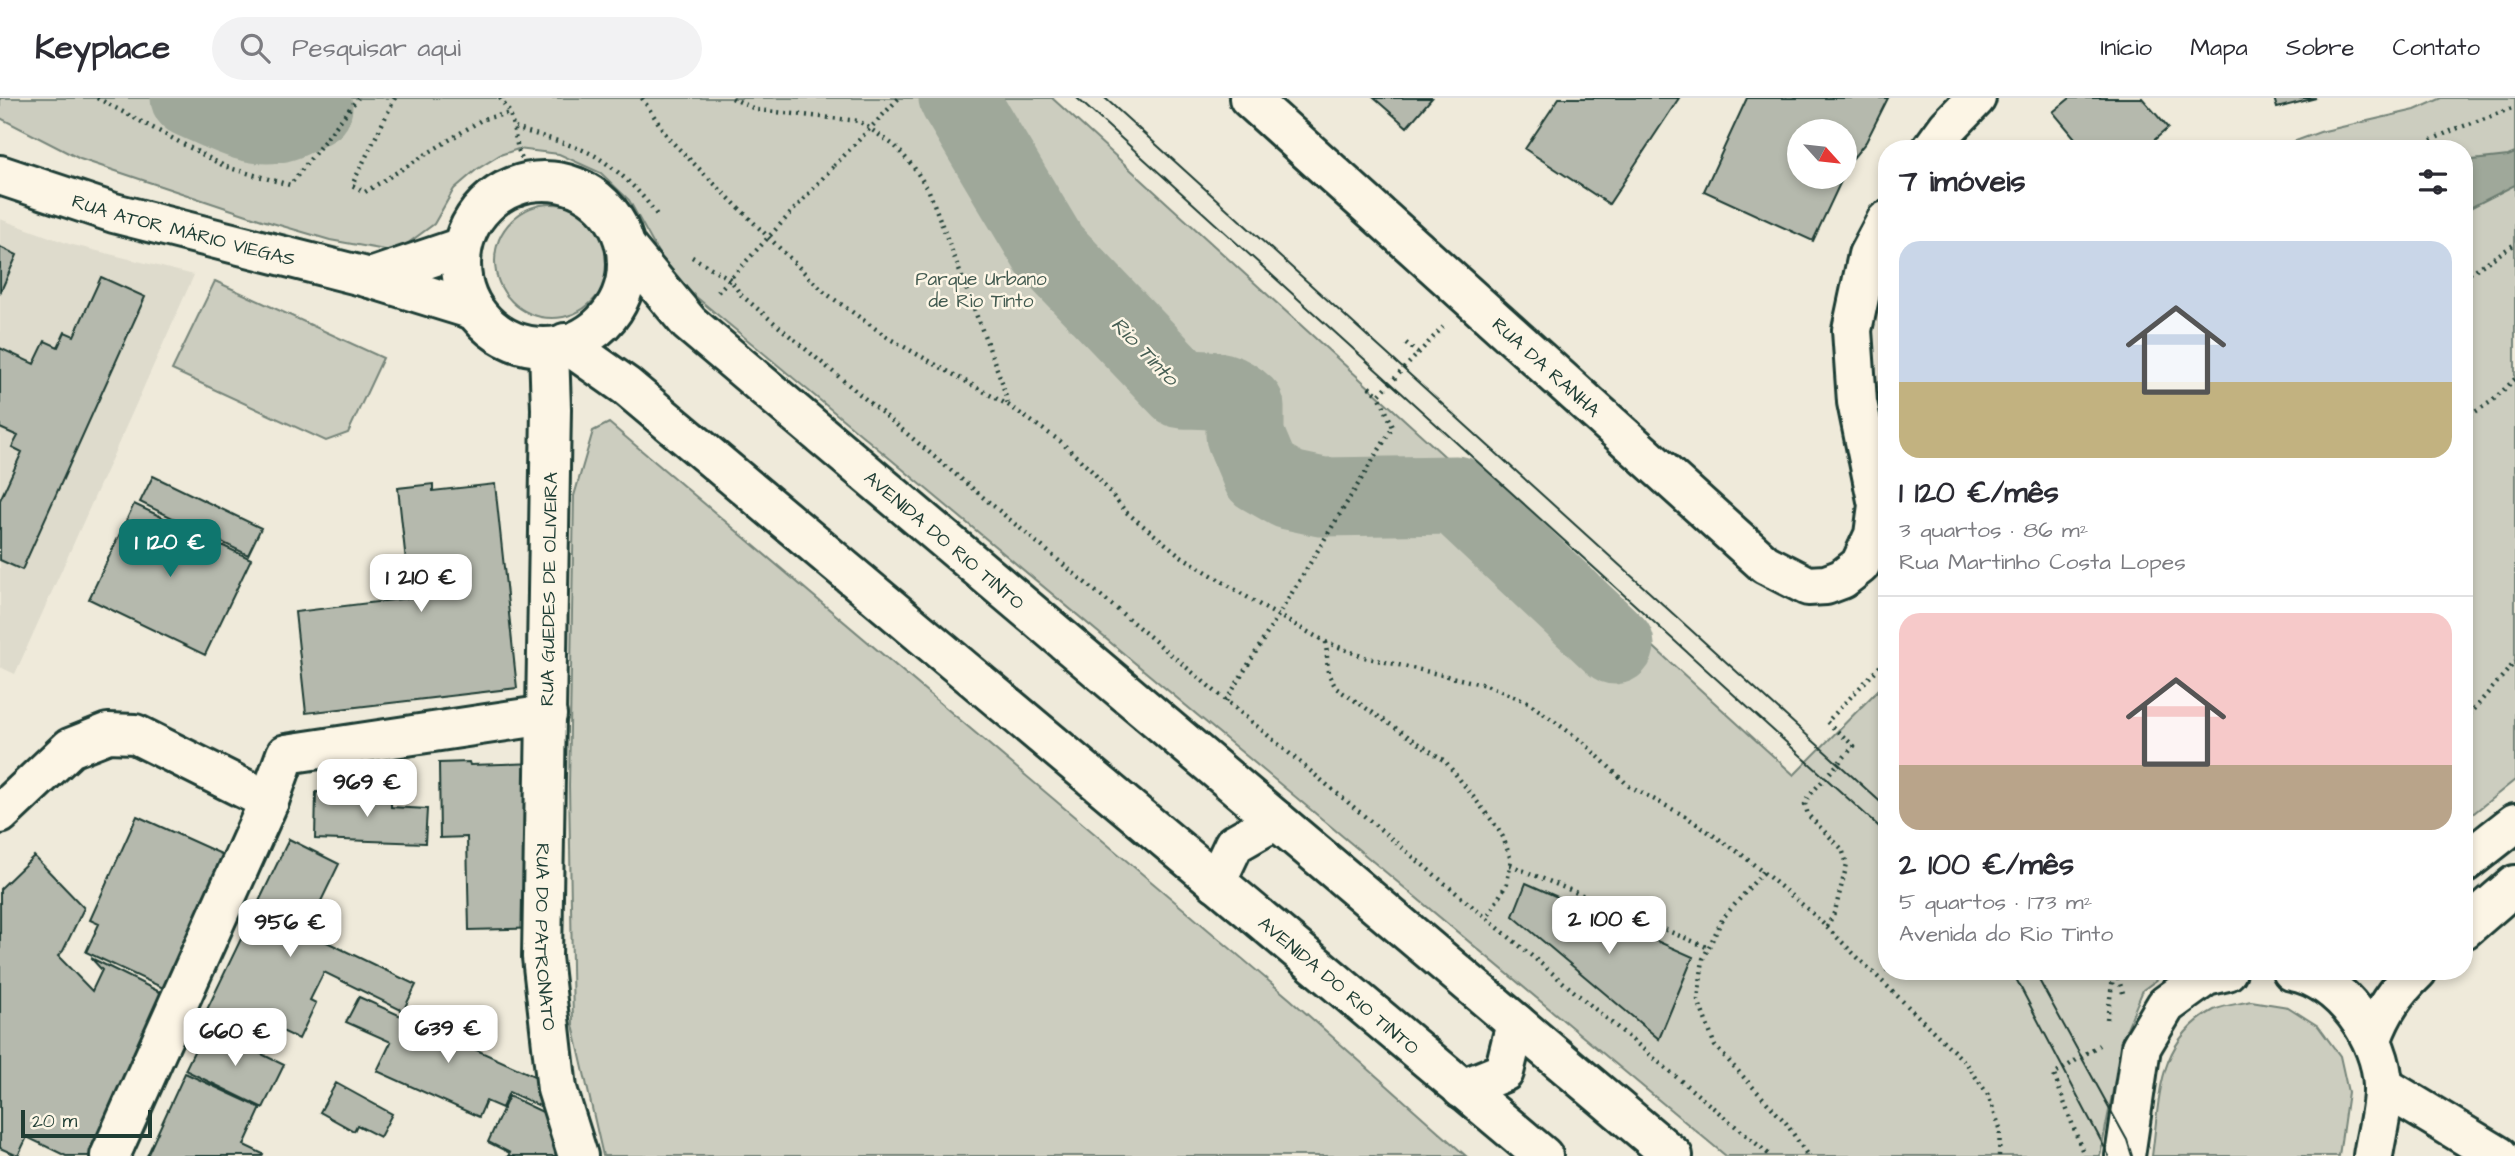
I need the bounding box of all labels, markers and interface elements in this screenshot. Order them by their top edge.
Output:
search box [212,17,702,80]
text: Keyplace [35,25,170,71]
icon: search [236,29,274,67]
text: Pesquisar aqui [292,30,461,66]
text: Início [2101,31,2152,65]
text: Mapa [2190,31,2248,65]
text: Sobre [2286,31,2354,65]
text: Contato [2392,31,2480,65]
north arrow [1787,119,1857,189]
map controls [1787,119,1857,189]
text: 7 imóveis [1899,161,2026,203]
icon: filters [2414,163,2452,201]
street label: RUA ATOR MÁRIO VIEGAS [68,188,298,274]
park label: Parque Urbano de Rio Tinto [915,266,1047,315]
icon: home [2113,287,2239,413]
water label: Rio Tinto [1105,311,1186,394]
street label: RUA DA RANHA [1486,312,1606,424]
street label: AVENIDA DO RIO TINTO [858,465,1030,617]
street label: RUA GUEDES DE OLIVEIRA [534,472,565,706]
text: 1 120 €/mês [1899,472,2059,514]
text: 3 quartos · 86 m² [1899,514,2088,546]
pin: 1 120 € [105,519,235,579]
text: 1 120 € [135,526,205,558]
text: Rua Martinho Costa Lopes [1899,546,2186,578]
pin: 1 210 € [356,554,486,614]
text: 1 210 € [386,561,456,593]
icon: home [2113,659,2239,785]
pin: 969 € [318,760,416,819]
text: 969 € [333,766,401,798]
street label: RUA DO PATRONATO [527,843,562,1032]
text: 2 100 €/mês [1899,844,2074,886]
text: 5 quartos · 173 m² [1899,886,2092,918]
pin: 2 100 € [1544,896,1674,956]
pin: 956 € [241,900,339,959]
text: 2 100 € [1568,903,1650,935]
text: 956 € [254,906,326,938]
street label: AVENIDA DO RIO TINTO [1252,910,1425,1062]
text: Avenida do Rio Tinto [1899,918,2113,950]
pin: 639 € [399,1006,497,1065]
pin: 660 € [186,1009,284,1068]
text: 639 € [415,1012,481,1044]
text: 660 € [200,1015,270,1047]
scale bar [21,1107,152,1139]
text: 20 m [32,1108,77,1135]

